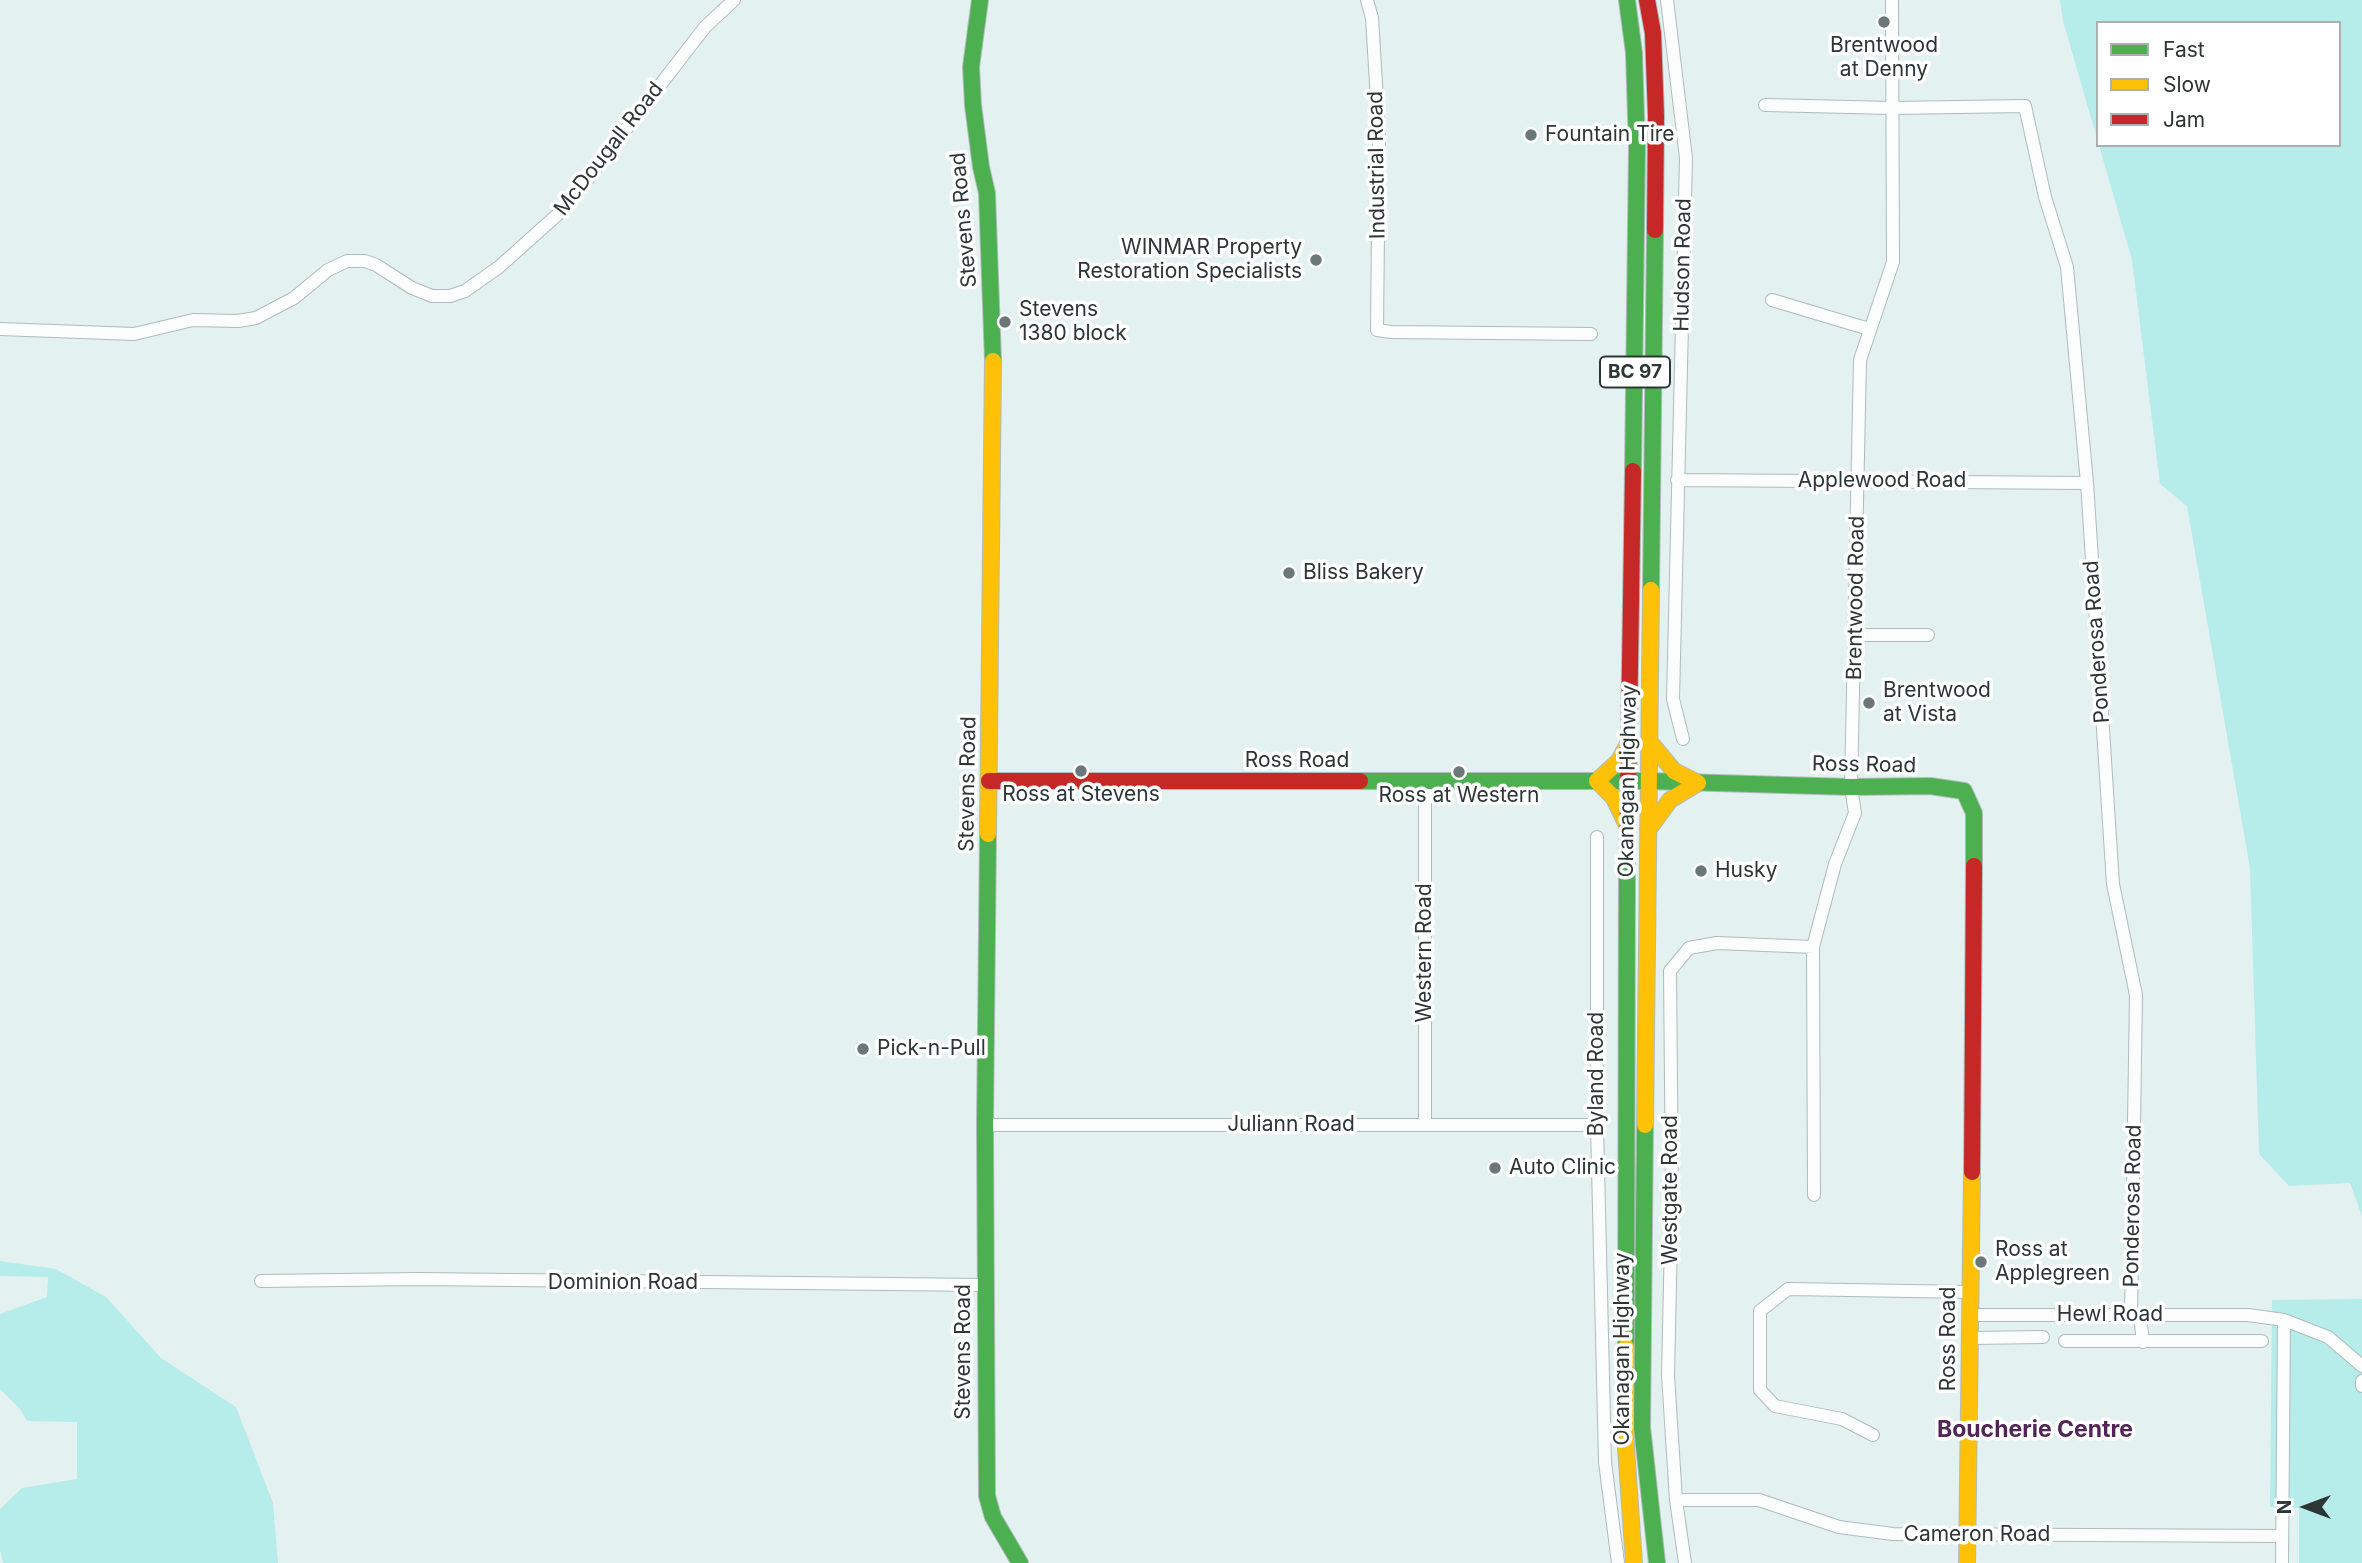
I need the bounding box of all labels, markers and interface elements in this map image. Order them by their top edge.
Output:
marker: Brentwood at Denny [1876,14,1892,30]
legend [2096,21,2341,147]
place label: Brentwood at Denny [1830,33,1938,83]
text: Fast [2163,37,2205,62]
text: Slow [2163,72,2211,97]
street label: McDougall Road [549,77,669,221]
street label: Industrial Road [1363,91,1391,239]
text: Jam [2163,107,2205,132]
place label: Fountain Tire [1545,122,1675,148]
marker: Fountain Tire [1523,127,1539,143]
street label: Stevens Road [946,151,982,289]
street label: Hudson Road [1669,198,1697,332]
place label: WINMAR Property Restoration Specialists [1077,235,1302,285]
marker: WINMAR Property Restoration Specialists [1308,252,1324,268]
place label: Stevens 1380 block [1019,297,1127,347]
marker: Stevens 1380 block [997,314,1013,330]
road number: BC 97 [1600,356,1670,388]
street label: Applewood Road [1798,468,1966,494]
street label: Brentwood Road [1842,516,1870,680]
place label: Bliss Bakery [1303,560,1424,586]
street label: Ponderosa Road [2079,560,2115,724]
marker: Bliss Bakery [1281,565,1297,581]
place label: Brentwood at Vista [1883,678,1991,728]
street label: Okanagan Highway [1614,684,1642,878]
marker: Brentwood at Vista [1861,695,1877,711]
street label: Stevens Road [954,716,982,852]
street label: Ross Road [1245,748,1349,774]
street label: Ross Road [1812,751,1916,779]
marker: Ross at Stevens [1073,763,1089,779]
marker: Ross at Western [1451,764,1467,780]
place label: Ross at Stevens [1002,782,1160,808]
place label: Ross at Western [1379,783,1539,809]
place label: Husky [1715,858,1777,884]
marker: Husky [1693,863,1709,879]
street label: Western Road [1412,883,1438,1023]
street label: Byland Road [1584,1012,1610,1136]
place label: Pick-n-Pull [877,1036,986,1062]
marker: Pick-n-Pull [855,1041,871,1057]
street label: Juliann Road [1227,1112,1355,1138]
street label: Westgate Road [1658,1115,1684,1265]
street label: Ponderosa Road [2119,1124,2147,1288]
place label: Auto Clinic [1509,1155,1616,1181]
marker: Auto Clinic [1487,1160,1503,1176]
place label: Ross at Applegreen [1995,1237,2110,1287]
street label: Okanagan Highway [1610,1252,1636,1446]
marker: Ross at Applegreen [1973,1254,1989,1270]
street label: Dominion Road [548,1270,698,1296]
street label: Stevens Road [951,1284,977,1420]
street label: Ross Road [1936,1287,1962,1391]
street label: Hewl Road [2057,1302,2163,1328]
district label: Boucherie Centre [1937,1416,2133,1444]
north arrow [2271,1472,2341,1542]
text: N [2273,1500,2296,1514]
street label: Cameron Road [1904,1522,2050,1548]

